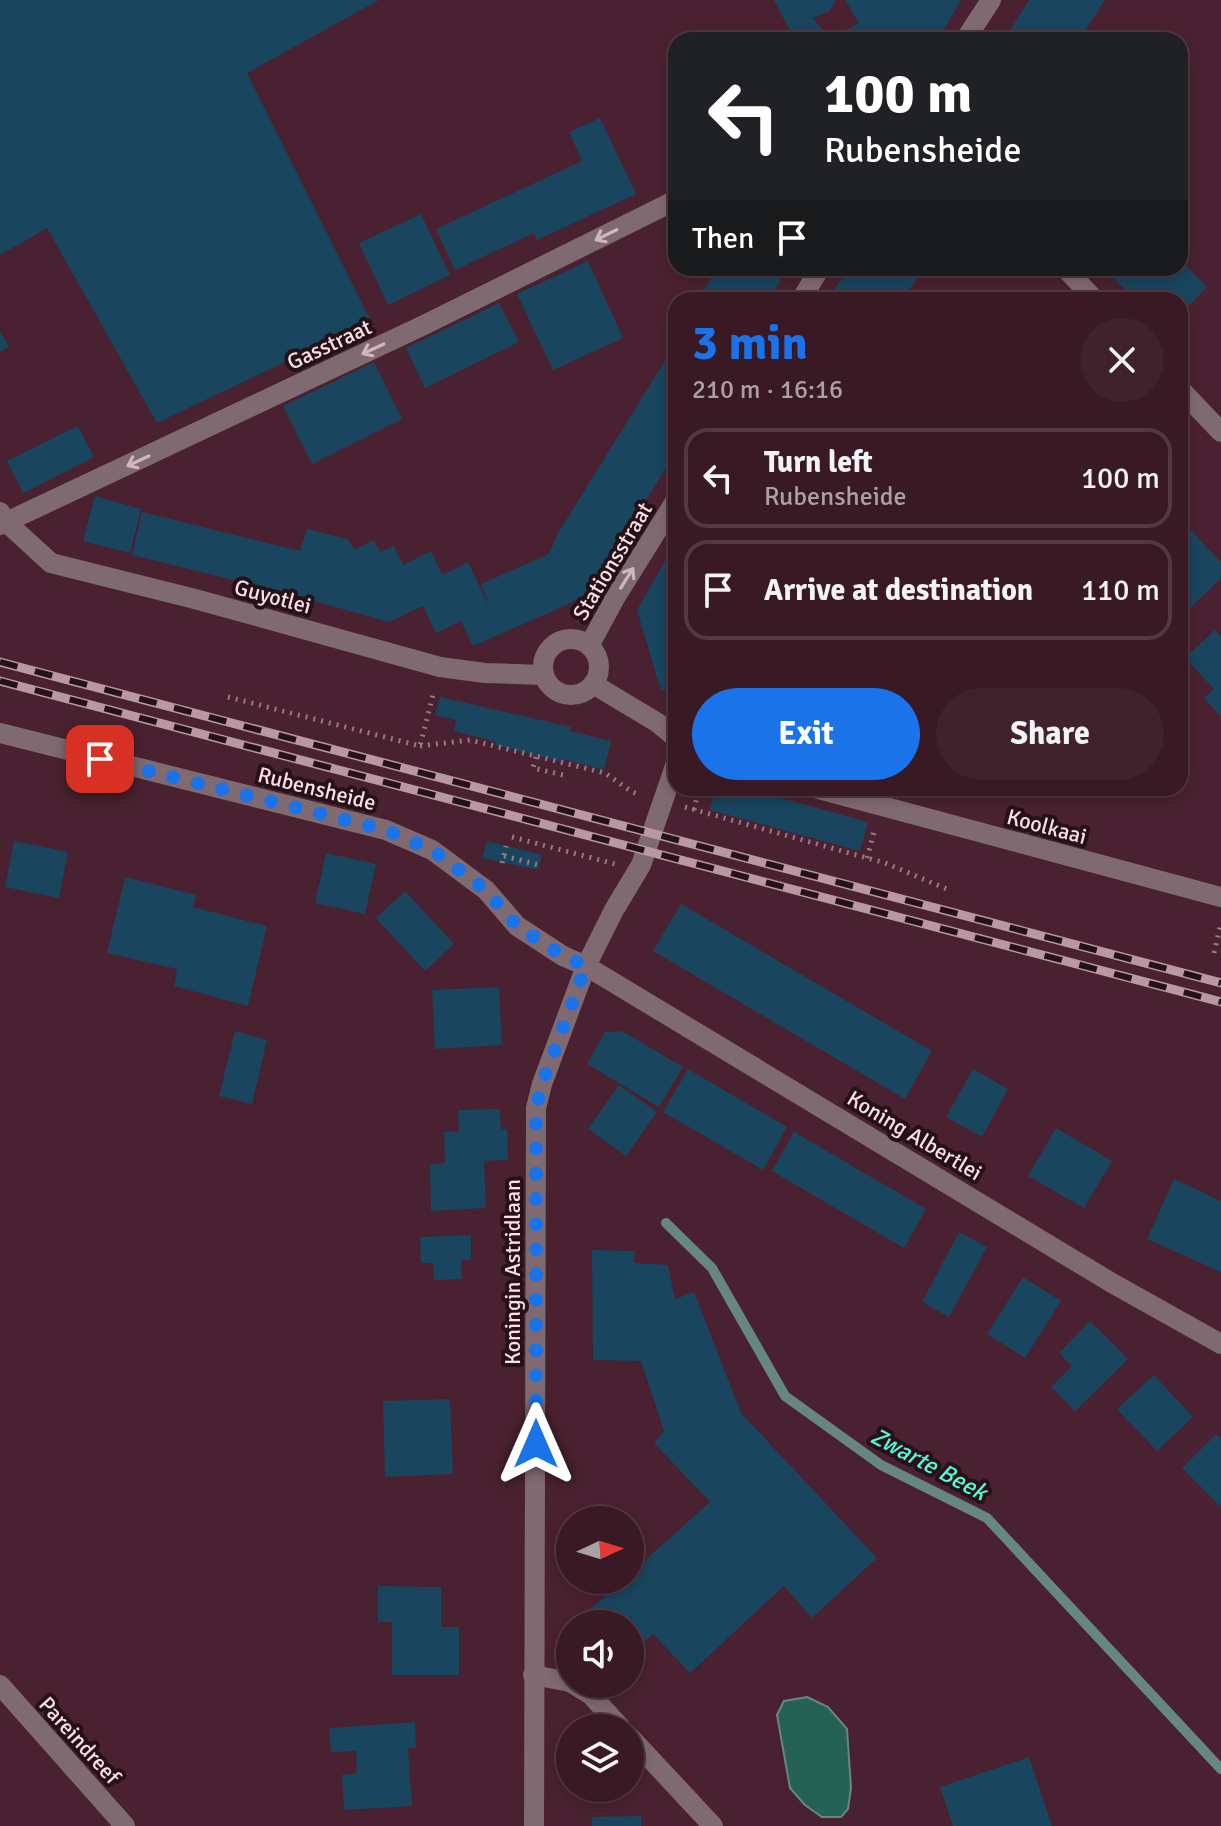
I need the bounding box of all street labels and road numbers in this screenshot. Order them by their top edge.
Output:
street label: Gasstraat [283,313,376,376]
street label: Stationsstraat [567,497,658,625]
street label: Guyotlei [232,573,314,620]
street label: Rubensheide [255,761,379,816]
street label: Koolkaai [1004,803,1090,850]
street label: Koning Albertlei [842,1085,987,1186]
street label: Koningin Astridlaan [499,1179,526,1365]
street label: Pareindreef [33,1691,127,1791]

